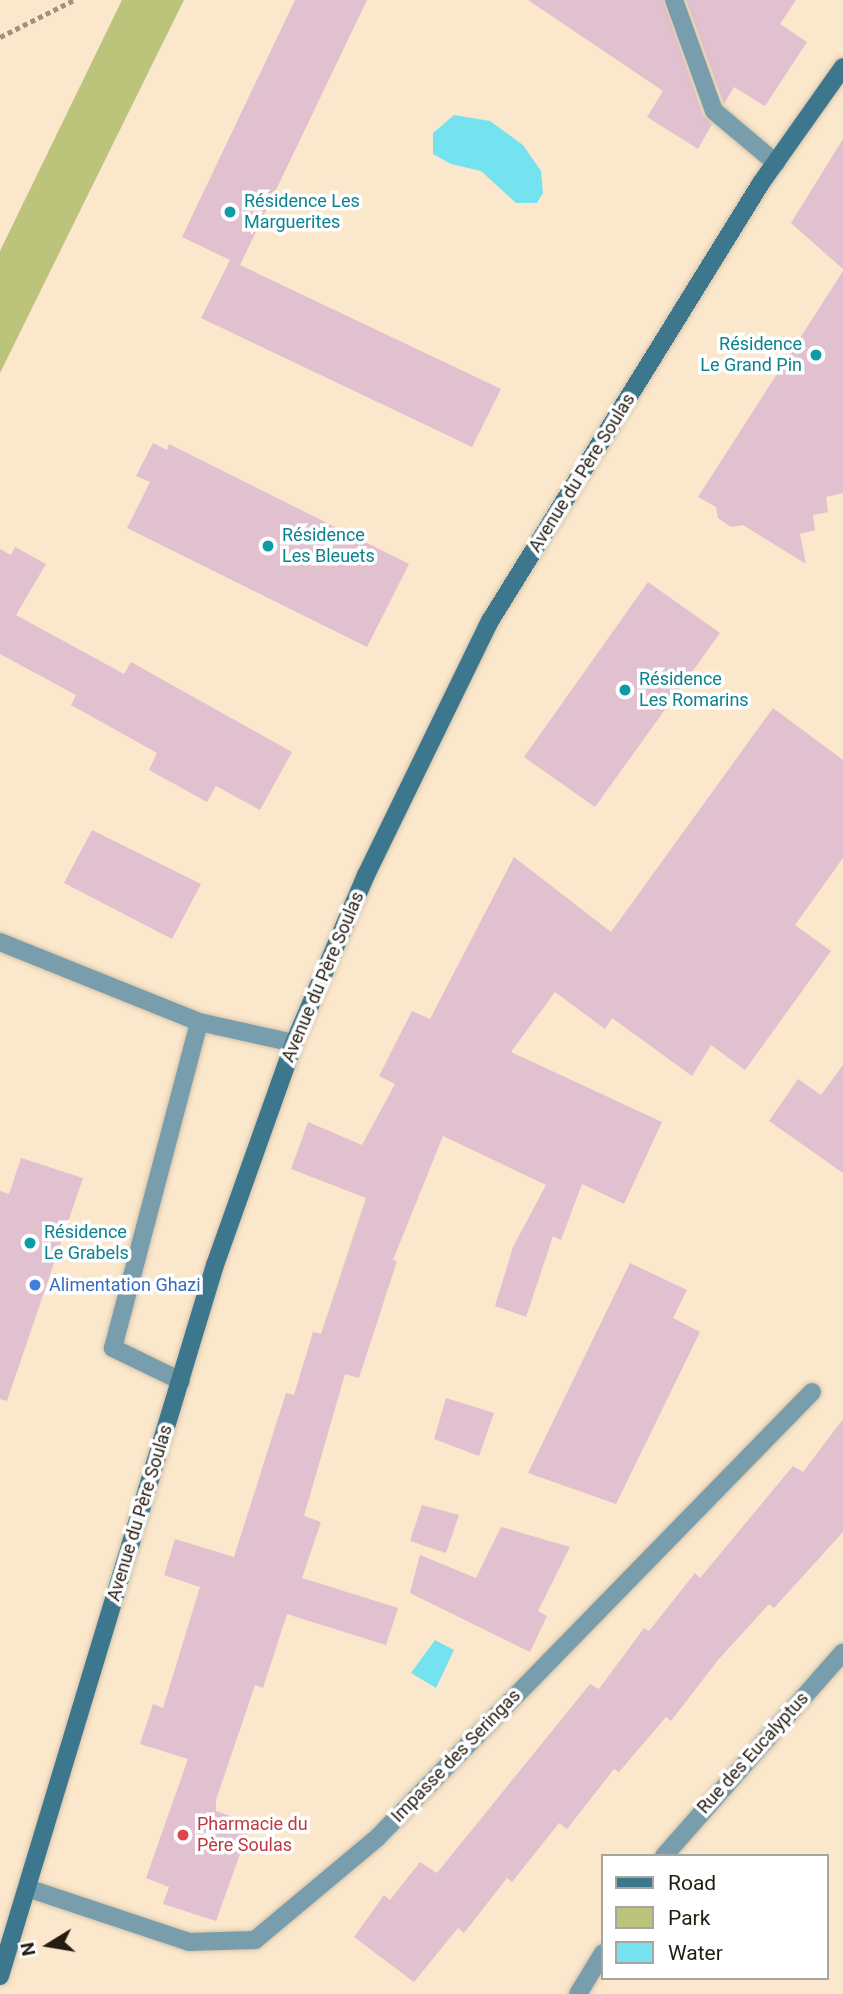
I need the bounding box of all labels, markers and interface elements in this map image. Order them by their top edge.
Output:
place label: Résidence Les Marguerites [244,191,360,234]
marker: Résidence Les Marguerites [222,204,238,220]
place label: Résidence Le Grand Pin [700,334,802,376]
marker: Résidence Le Grand Pin [808,347,824,363]
street label: Avenue du Père Soulas [524,390,640,556]
place label: Résidence Les Bleuets [282,525,375,568]
marker: Résidence Les Bleuets [260,538,276,554]
place label: Résidence Les Romarins [639,669,749,712]
marker: Résidence Les Romarins [617,682,633,698]
street label: Avenue du Père Soulas [277,889,369,1065]
place label: Résidence Le Grabels [44,1222,129,1264]
marker: Résidence Le Grabels [22,1235,38,1251]
place label: Alimentation Ghazi [49,1274,201,1296]
marker: Alimentation Ghazi [27,1277,43,1293]
street label: Avenue du Père Soulas [103,1422,177,1604]
street label: Impasse des Seringas [387,1685,525,1827]
street label: Rue des Eucalyptus [693,1688,813,1818]
place label: Pharmacie du Père Soulas [197,1814,308,1856]
marker: Pharmacie du Père Soulas [175,1827,191,1843]
legend [602,1854,829,1980]
text: Road [668,1871,716,1895]
text: Park [668,1906,710,1930]
north arrow [14,1910,84,1980]
text: N [15,1940,40,1958]
text: Water [668,1941,723,1965]

